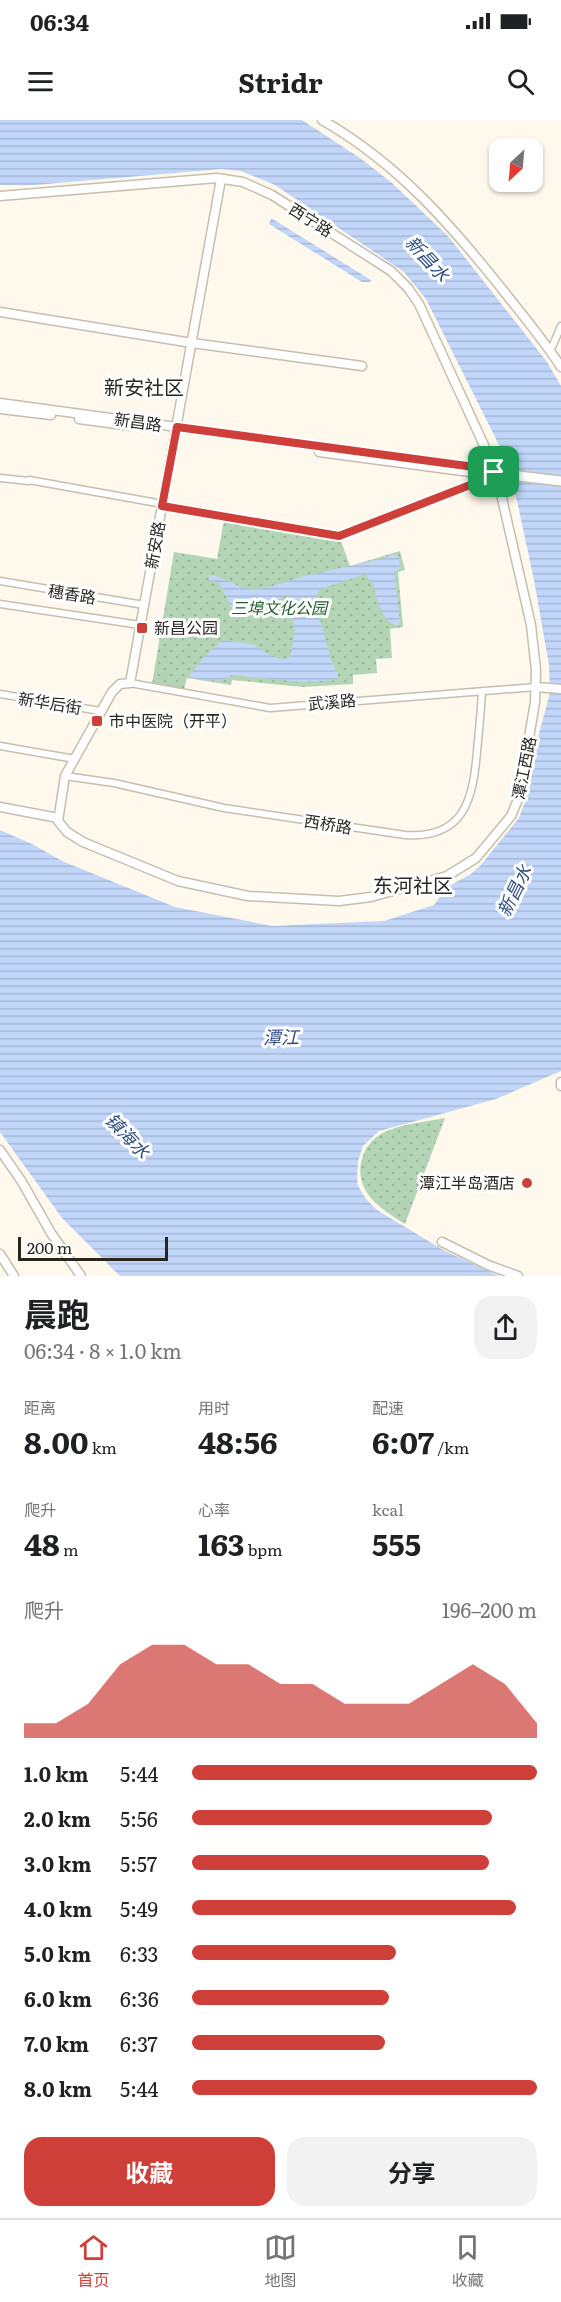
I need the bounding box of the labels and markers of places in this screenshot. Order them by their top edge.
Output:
pin [468,446,519,497]
place label: 新昌公园 [154,615,218,639]
marker: 新昌公园 [135,621,149,635]
place label: 市中医院（开平） [109,708,237,732]
marker: 市中医院（开平） [90,714,104,728]
place label: 潭江半岛酒店 [419,1170,515,1194]
marker: 潭江半岛酒店 [520,1176,534,1190]

